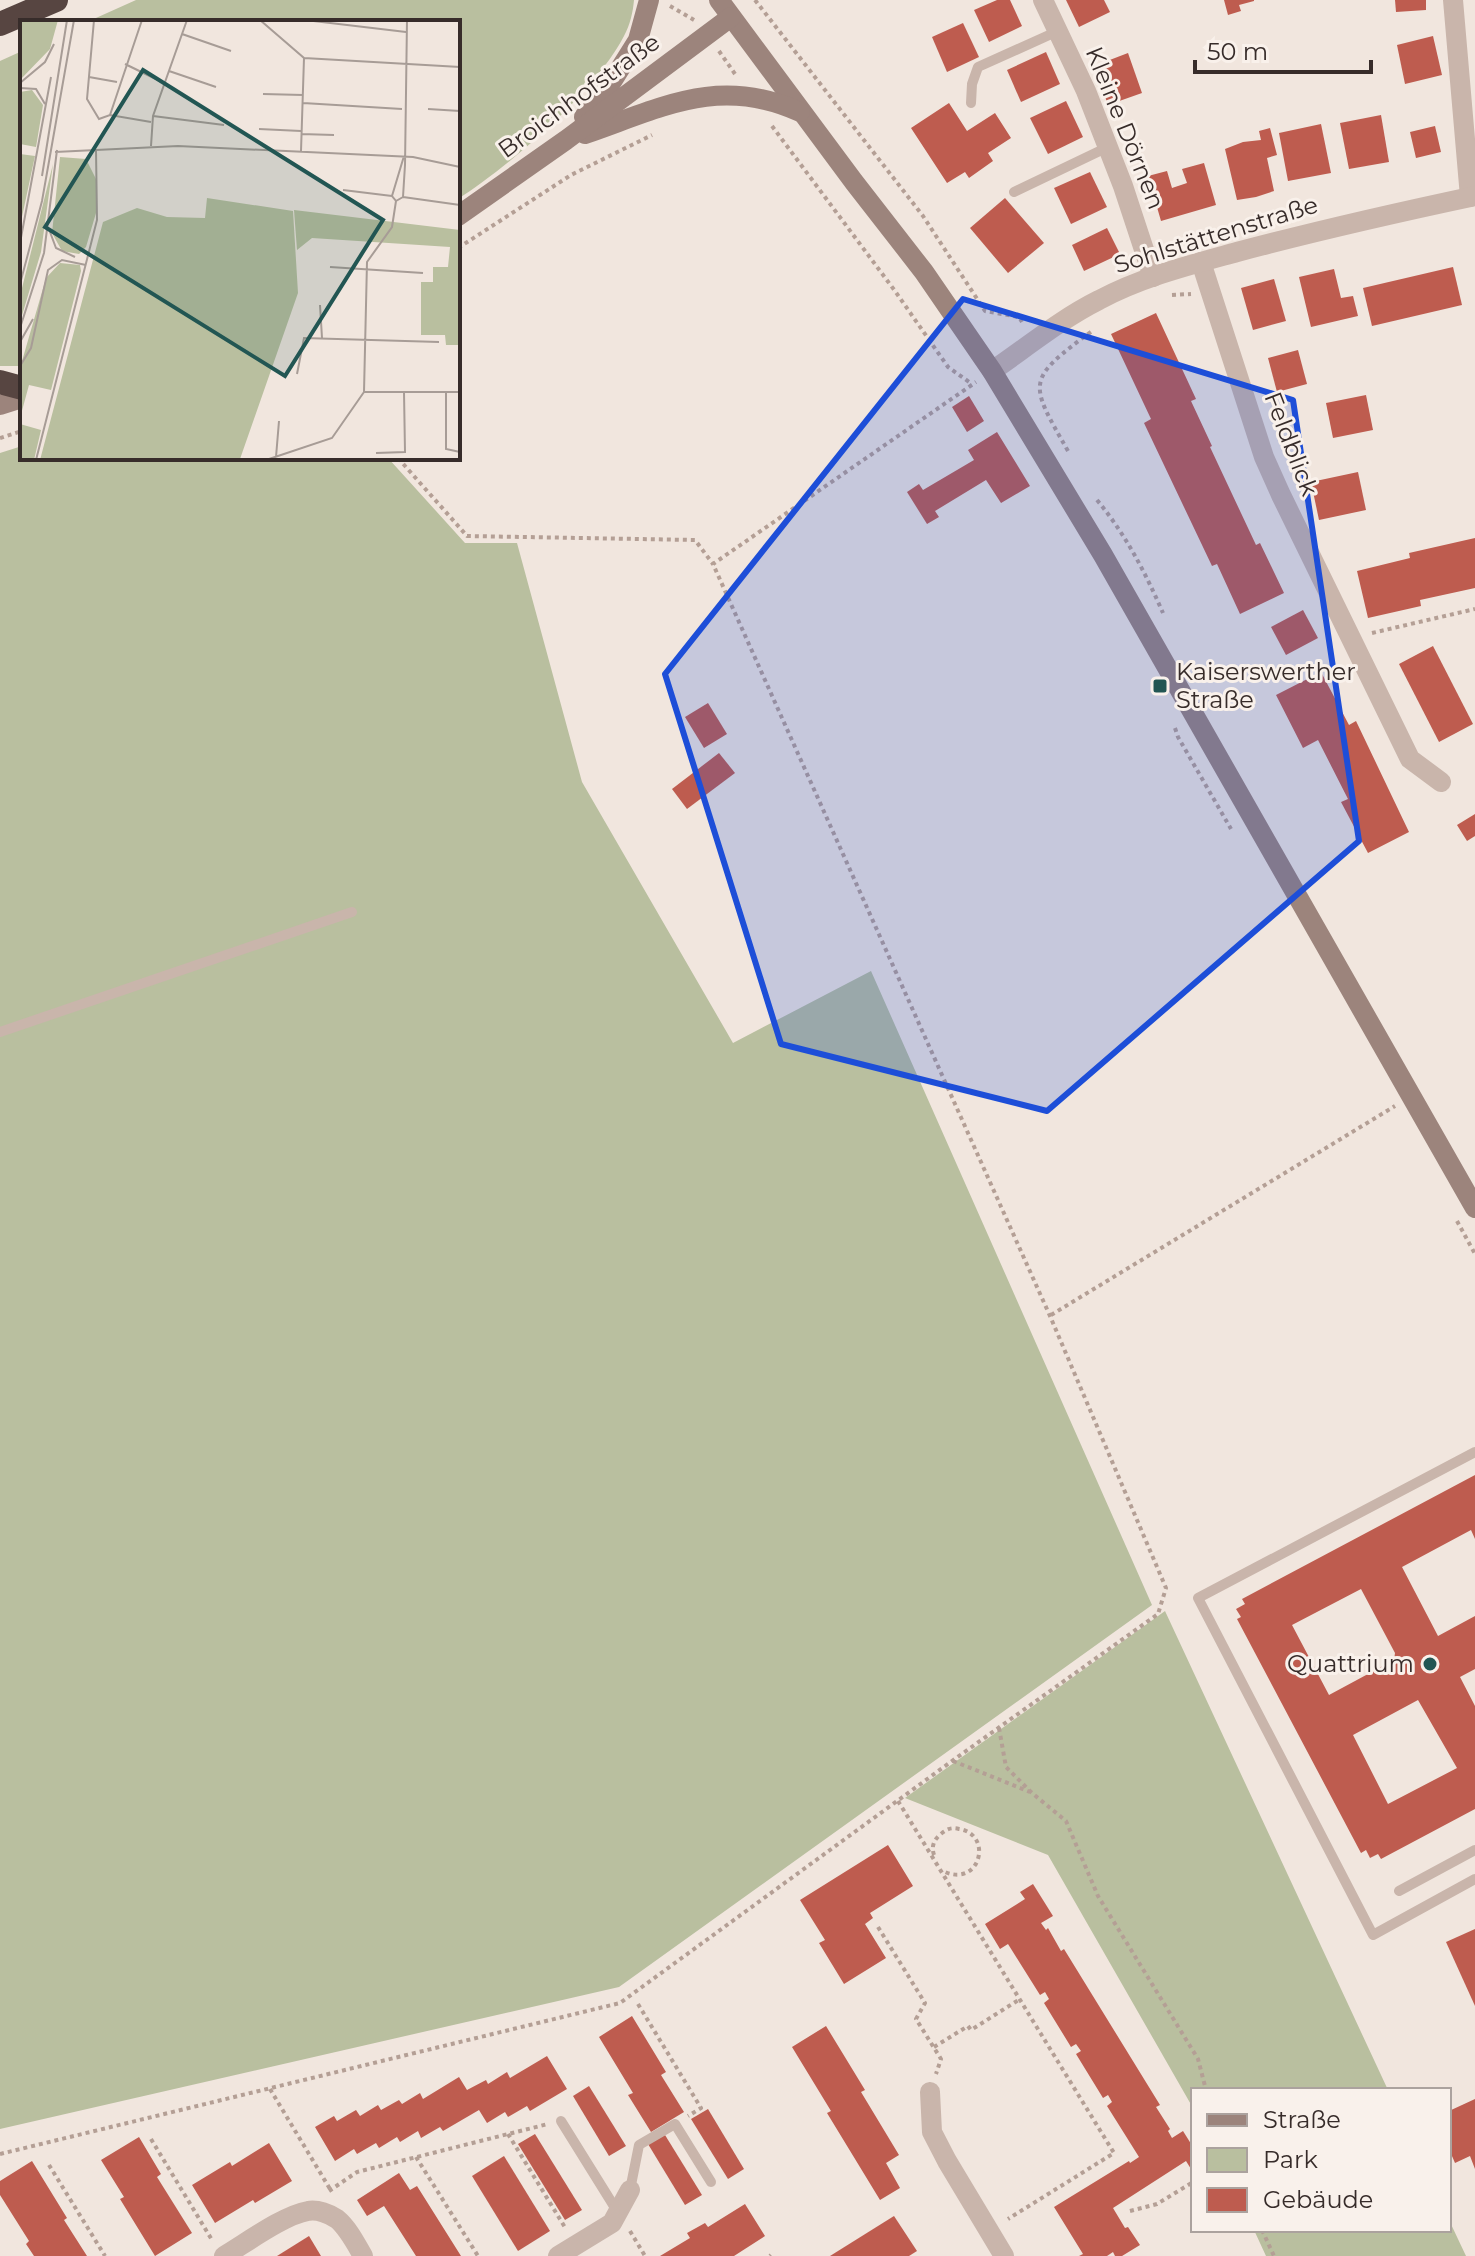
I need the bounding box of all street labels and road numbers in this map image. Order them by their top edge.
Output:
street label: Broichhofstraße [492,27,665,164]
street label: Kleine Dörnen [1080,42,1171,213]
street label: Sohlstättenstraße [1110,190,1321,279]
street label: Feldblick [1258,388,1325,500]

